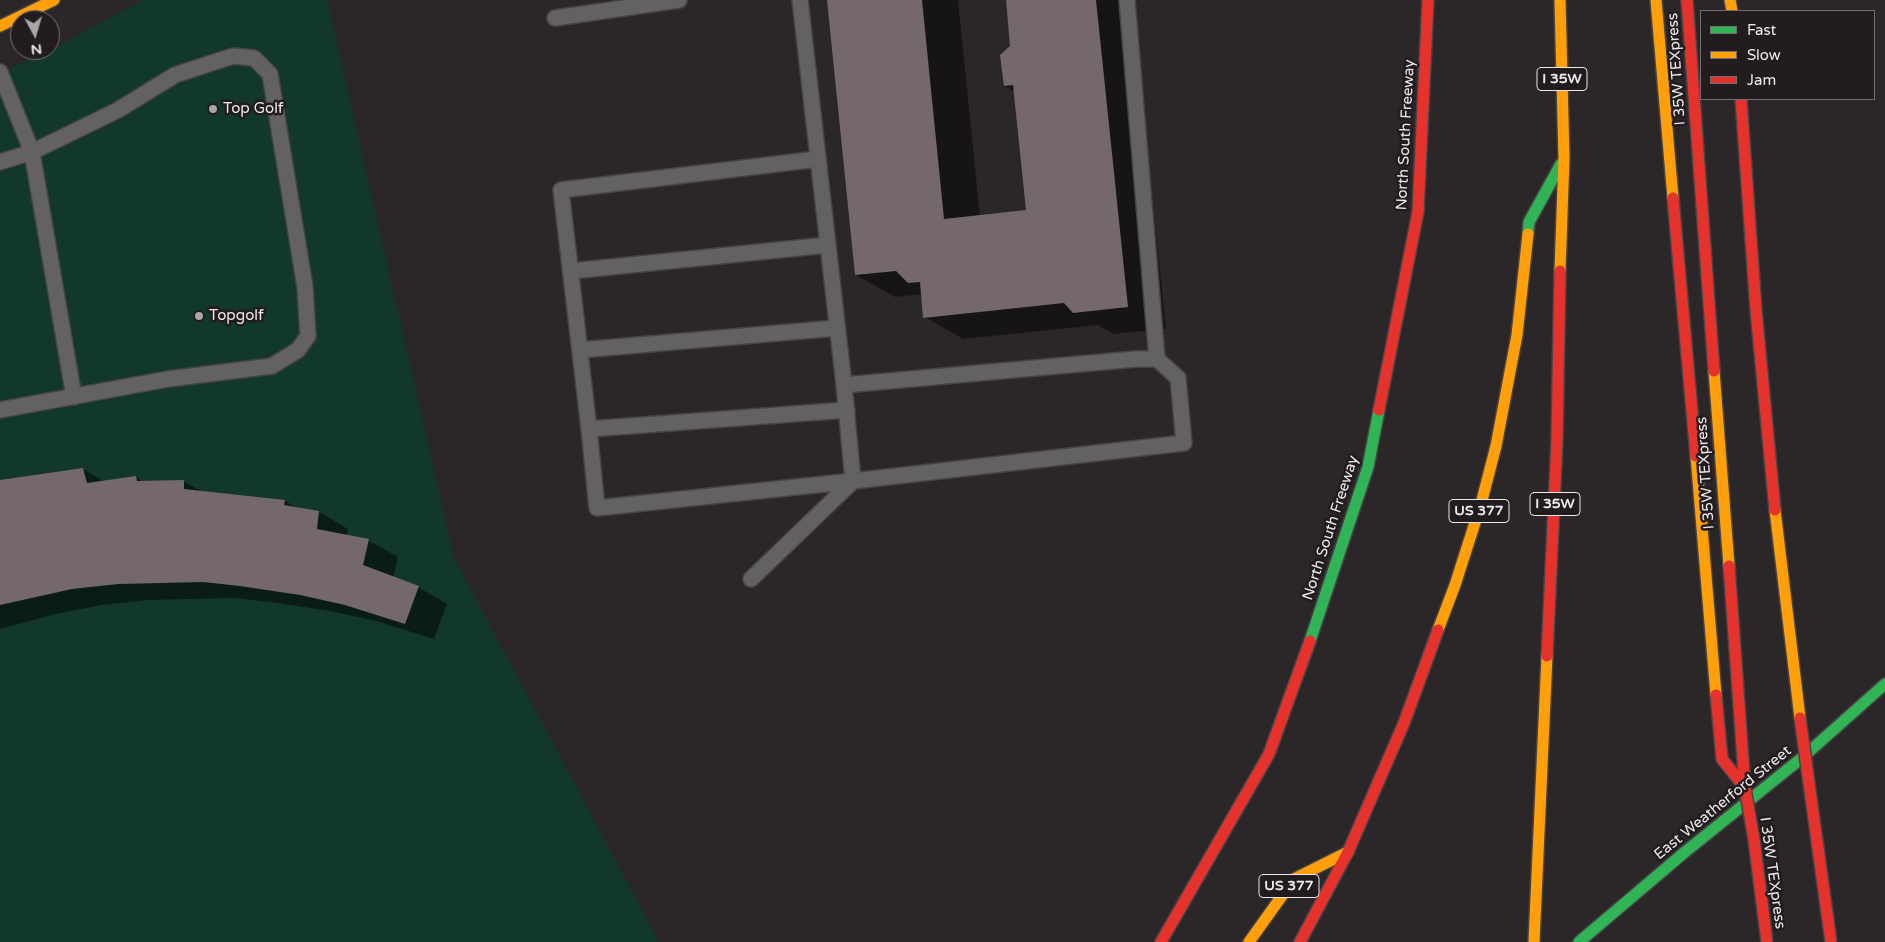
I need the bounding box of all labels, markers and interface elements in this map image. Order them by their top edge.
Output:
north arrow [10,10,60,60]
legend [1700,10,1875,100]
street label: I 35W TEXpress [1664,12,1690,126]
text: Fast [1747,21,1776,39]
text: N [30,40,43,58]
text: Slow [1747,46,1781,64]
street label: North South Freeway [1393,59,1419,211]
road number: I 35W [1537,68,1587,90]
text: Jam [1747,71,1776,89]
place label: Top Golf [223,100,284,118]
marker: Top Golf [207,103,219,115]
place label: Topgolf [209,307,264,325]
marker: Topgolf [193,310,205,322]
street label: I 35W TEXpress [1693,416,1719,530]
street label: North South Freeway [1299,453,1363,603]
road number: I 35W [1530,492,1580,516]
road number: US 377 [1449,500,1509,522]
street label: East Weatherford Street [1651,742,1795,864]
street label: I 35W TEXpress [1755,816,1789,930]
road number: US 377 [1259,874,1319,898]

